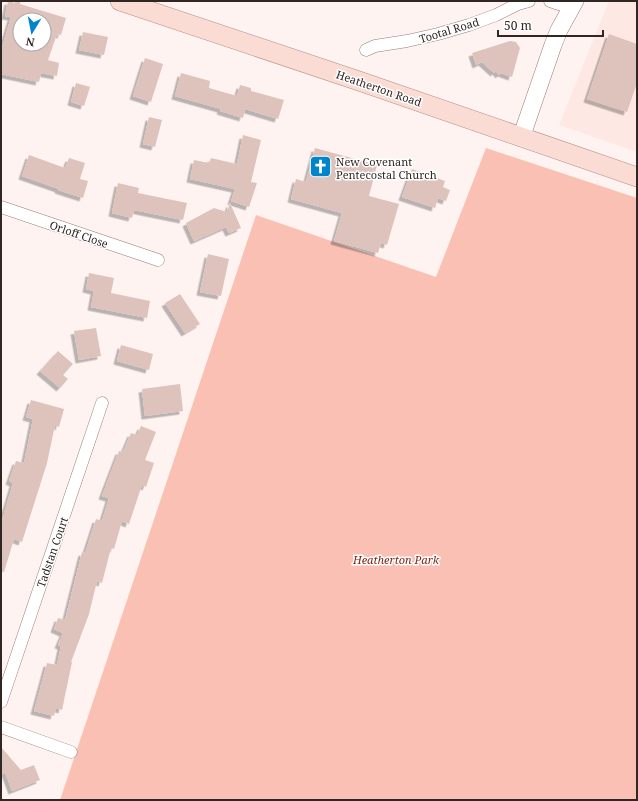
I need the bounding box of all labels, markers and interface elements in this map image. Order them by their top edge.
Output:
north arrow [12,12,52,52]
scale bar [498,12,603,38]
street label: Tootal Road [417,14,481,46]
text: 50 m [504,17,532,34]
text: N [24,34,36,50]
street label: Heatherton Road [334,66,424,110]
church icon: New Covenant Pentecostal Church [308,154,334,180]
place label: New Covenant Pentecostal Church [336,154,437,182]
street label: Orloff Close [48,217,110,251]
street label: Tadstan Court [33,515,71,589]
park label: Heatherton Park [352,552,440,567]

